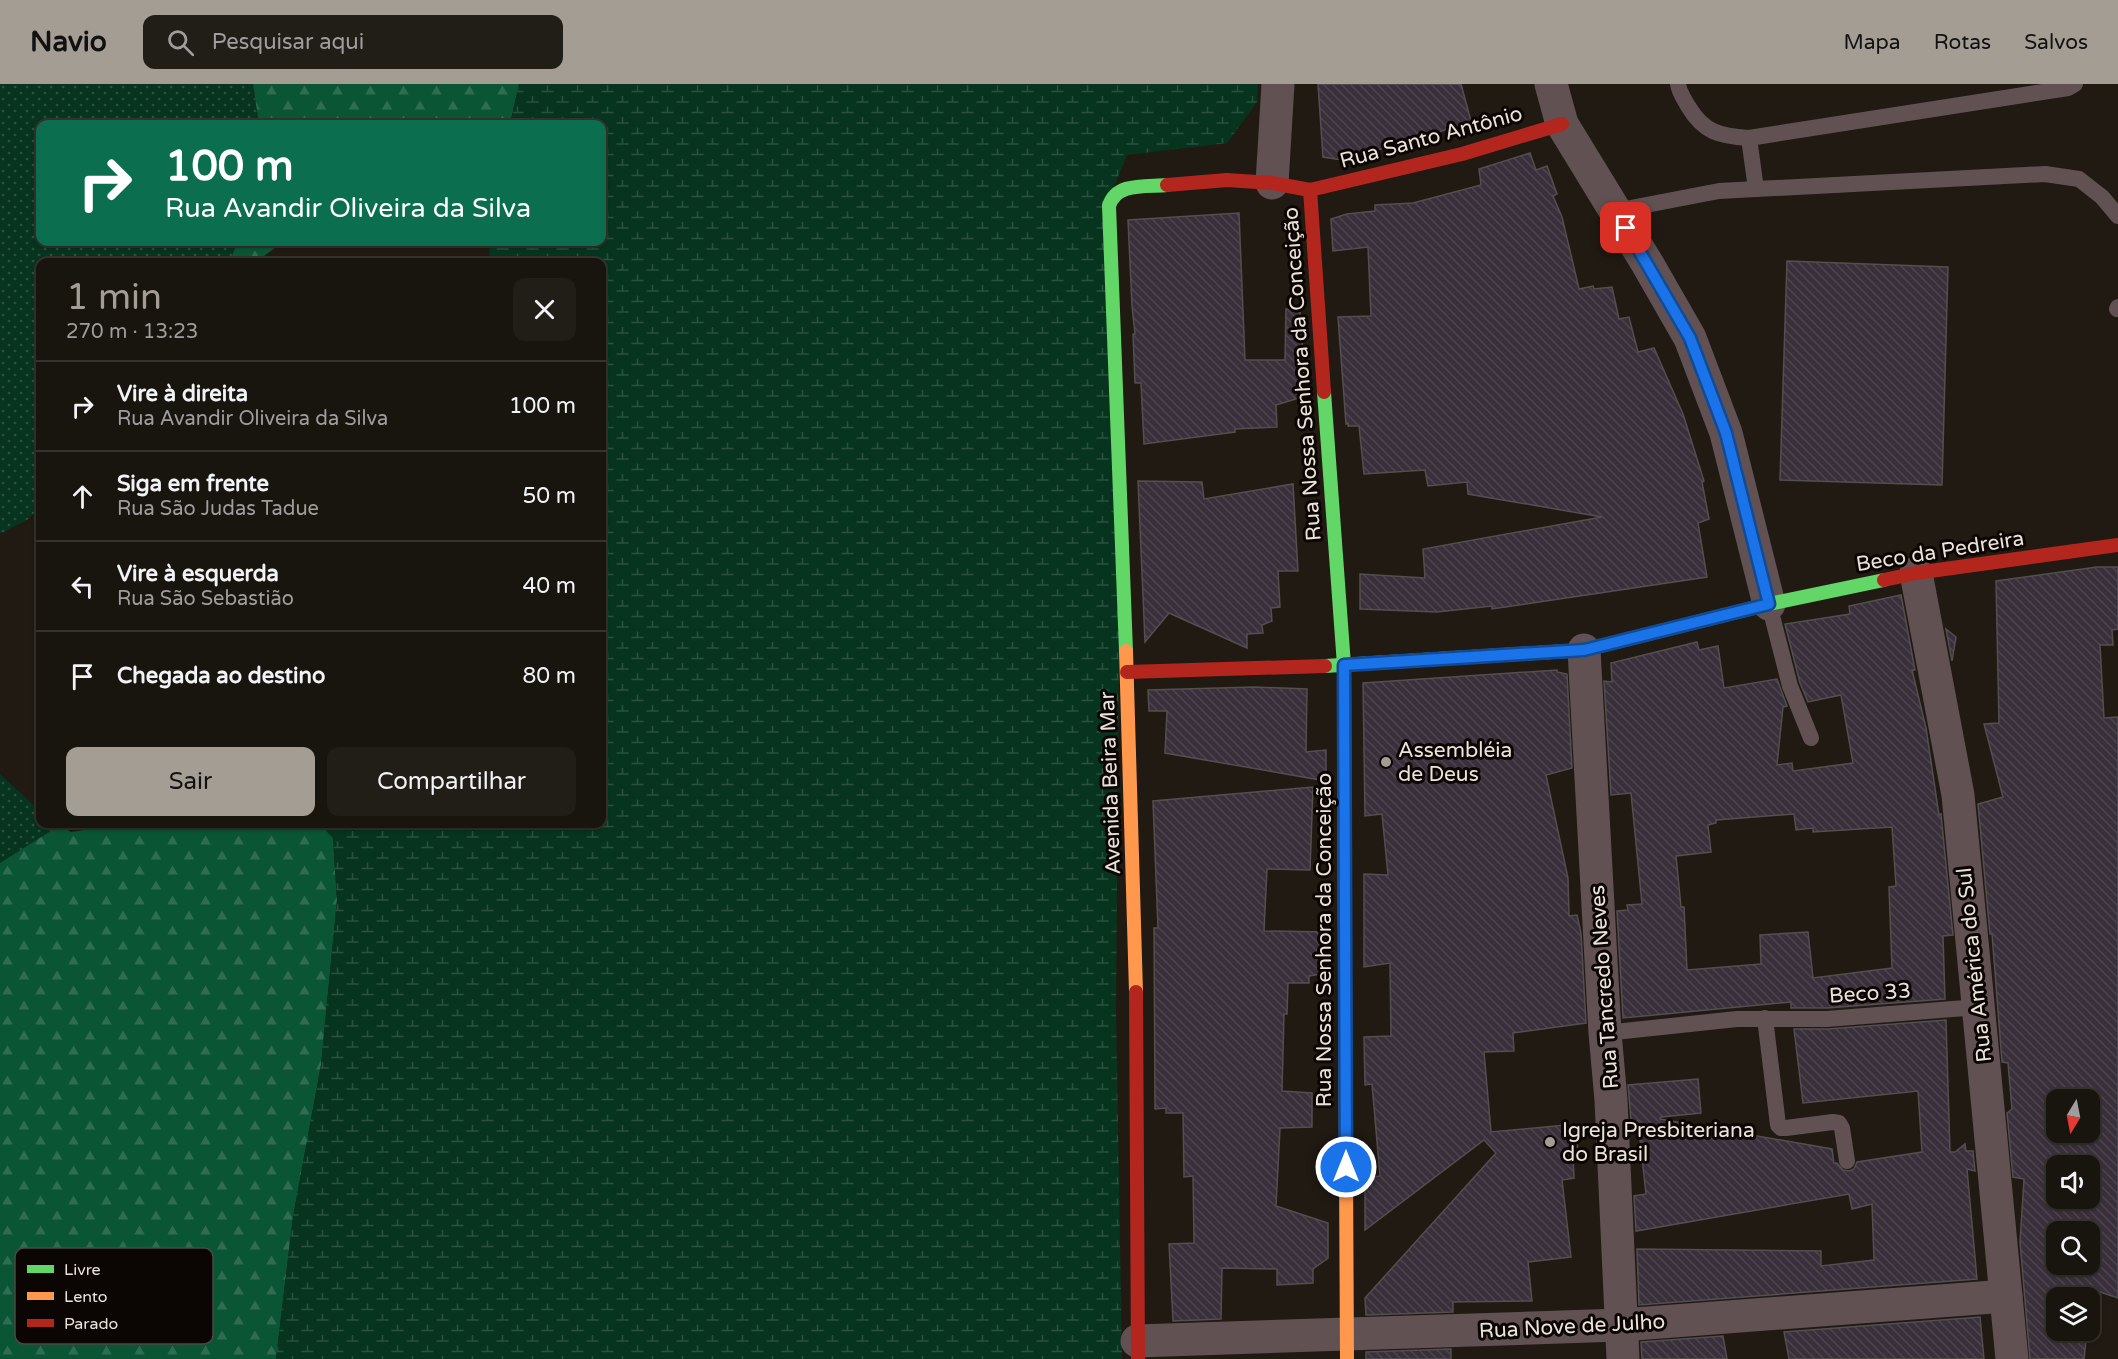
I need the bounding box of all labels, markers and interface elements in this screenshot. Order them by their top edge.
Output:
search box [143,15,563,69]
text: Navio [30,25,107,59]
icon: search [164,26,197,59]
text: Pesquisar aqui [212,29,364,55]
text: Mapa [1843,30,1901,55]
text: Rotas [1934,30,1991,55]
text: Salvos [2024,30,2088,55]
street label: Rua Santo Antônio [1337,101,1525,174]
text: 100 m [165,141,294,192]
icon: right [66,144,144,222]
text: Rua Avandir Oliveira da Silva [165,192,531,225]
pin [1600,202,1651,253]
street label: Rua Nossa Senhora da Conceição [1278,206,1327,542]
icon: arrive [1609,211,1642,244]
text: 1 min [66,276,162,319]
button: close [513,278,576,341]
text: 270 m · 13:23 [66,320,198,344]
text: Vire à direita [117,381,248,407]
icon: right [66,390,99,423]
text: 100 m [509,393,576,419]
text: Rua Avandir Oliveira da Silva [117,407,388,431]
text: Siga em frente [117,471,269,497]
icon: ahead [66,480,99,513]
text: 50 m [522,483,576,509]
text: Rua São Judas Tadue [117,497,319,521]
street label: Beco da Pedreira [1854,526,2026,577]
text: Vire à esquerda [117,561,279,587]
icon: left [66,570,99,603]
text: 40 m [522,573,576,599]
text: Rua São Sebastião [117,587,294,611]
icon: arrive [66,660,99,693]
text: Chegada ao destino [117,663,325,689]
text: 80 m [522,663,576,689]
street label: Avenida Beira Mar [1095,691,1126,875]
place label: Assembléia de Deus [1398,738,1512,787]
button: Sair [66,747,315,816]
button: Compartilhar [327,747,576,816]
marker: Assembléia de Deus [1379,755,1393,769]
street label: Rua Nossa Senhora da Conceição [1312,773,1337,1107]
street label: Rua América do Sul [1952,866,1997,1064]
street label: Rua Tancredo Neves [1585,884,1624,1090]
street label: Beco 33 [1828,978,1912,1009]
north arrow [2046,1089,2100,1143]
map controls [2046,1089,2100,1341]
place label: Igreja Presbiteriana do Brasil [1562,1118,1755,1167]
position arrow [1314,1135,1378,1199]
marker: Igreja Presbiteriana do Brasil [1543,1135,1557,1149]
button: sound [2046,1155,2100,1209]
button: search [2046,1221,2100,1275]
legend [15,1248,213,1344]
text: Livre [64,1260,101,1280]
text: Lento [64,1287,108,1307]
button: layers [2046,1287,2100,1341]
street label: Rua Nove de Julho [1478,1309,1666,1344]
text: Parado [64,1314,118,1334]

